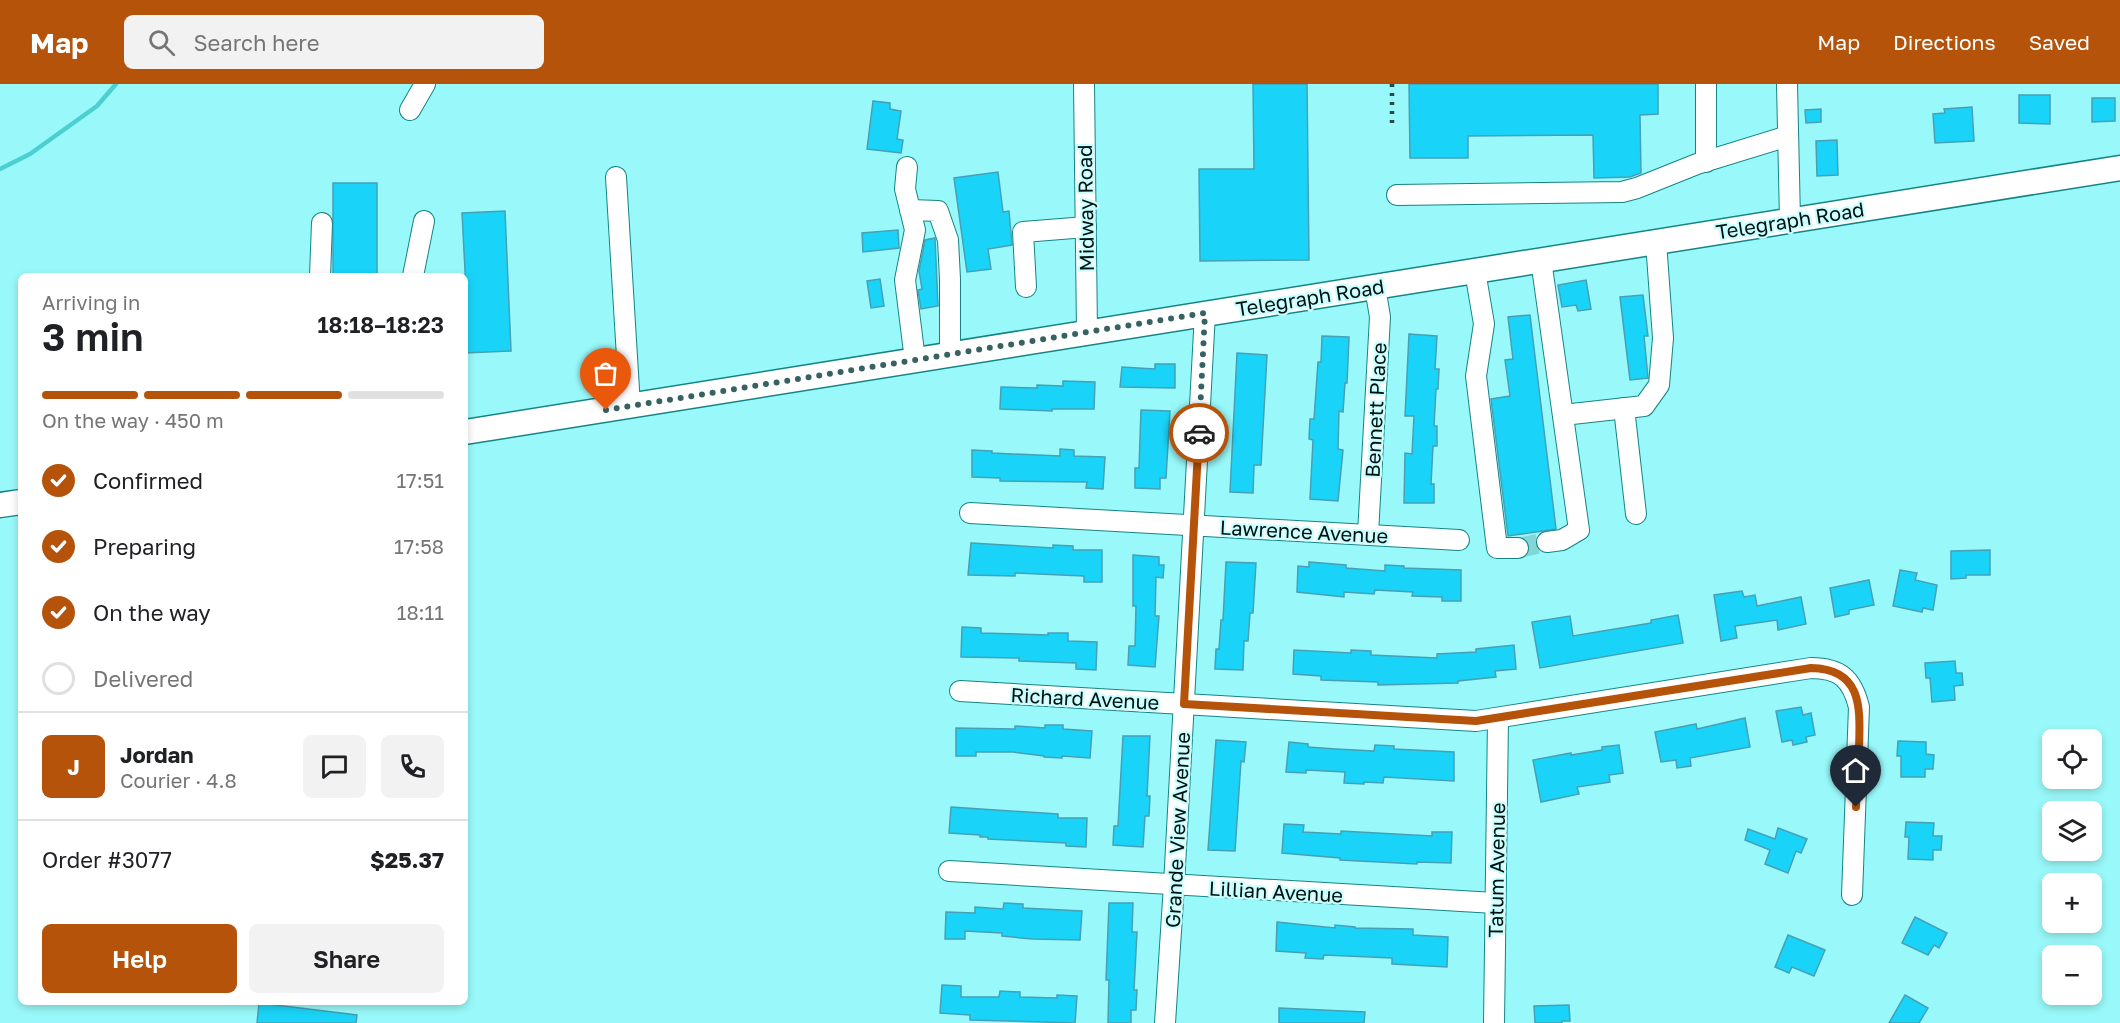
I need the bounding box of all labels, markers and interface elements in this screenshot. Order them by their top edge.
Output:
search box [124,15,544,69]
text: Map [30,26,88,59]
icon: search [145,26,178,59]
text: Search here [193,29,319,56]
text: Map [1817,29,1860,55]
text: Directions [1893,29,1996,55]
text: Saved [2029,29,2090,55]
street label: Midway Road [1072,144,1098,272]
street label: Telegraph Road [1714,196,1866,244]
street label: Telegraph Road [1234,273,1386,321]
text: Arriving in [42,290,140,314]
text: 18:18–18:23 [317,311,444,338]
text: 3 min [42,313,144,360]
street label: Bennett Place [1359,342,1391,478]
pin [580,348,631,410]
icon: bag [589,357,622,390]
courier [1169,403,1229,463]
text: On the way · 450 m [42,408,224,432]
icon: car [1183,417,1216,450]
icon: check [42,464,75,497]
text: Confirmed [93,467,203,494]
text: 17:51 [396,468,444,492]
street label: Lawrence Avenue [1219,515,1389,547]
icon: check [42,530,75,563]
text: Preparing [93,533,196,560]
text: 17:58 [394,534,444,558]
icon: check [42,596,75,629]
text: On the way [93,599,211,626]
text: 18:11 [397,600,444,624]
text: Delivered [93,665,193,692]
street label: Richard Avenue [1010,682,1160,714]
map controls [2042,729,2102,1005]
button: locate [2042,729,2102,789]
street label: Grande View Avenue [1160,731,1194,929]
button: chat [303,735,366,798]
button: phone [381,735,444,798]
text: Jordan [120,741,194,768]
pin [1830,745,1881,807]
text: J [67,753,80,780]
icon: home [1839,754,1872,787]
text: Courier · 4.8 [120,768,237,792]
button: layers [2042,801,2102,861]
street label: Tatum Avenue [1483,802,1509,938]
text: Order #3077 [42,846,172,873]
text: $25.37 [370,846,444,873]
button: + [2042,873,2102,933]
street label: Lillian Avenue [1208,876,1344,906]
button: Help [42,924,237,993]
button: Share [249,924,444,993]
button: − [2042,945,2102,1005]

